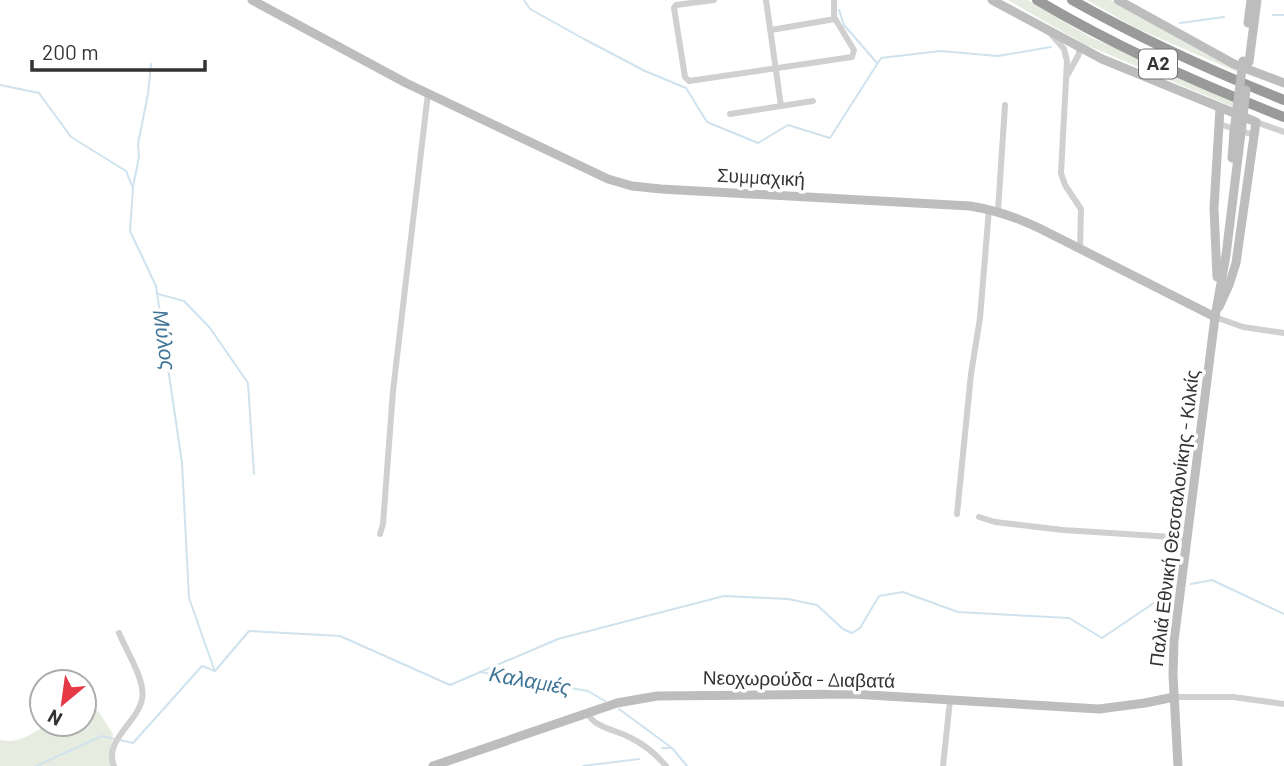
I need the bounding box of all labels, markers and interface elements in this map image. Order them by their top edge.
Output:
scale bar [32,28,205,72]
text: 200 m [42,39,99,64]
road number: Α2 [1139,50,1177,78]
street label: Συμμαχική [716,163,806,190]
water label: Μύλος [149,308,182,372]
street label: Παλιά Εθνική Θεσσαλονίκης - Κιλκίς [1144,368,1203,668]
water label: Καλαμιές [488,660,574,699]
street label: Νεοχωρούδα - Διαβατά [703,665,895,692]
north arrow [28,668,98,738]
text: N [43,705,66,731]

